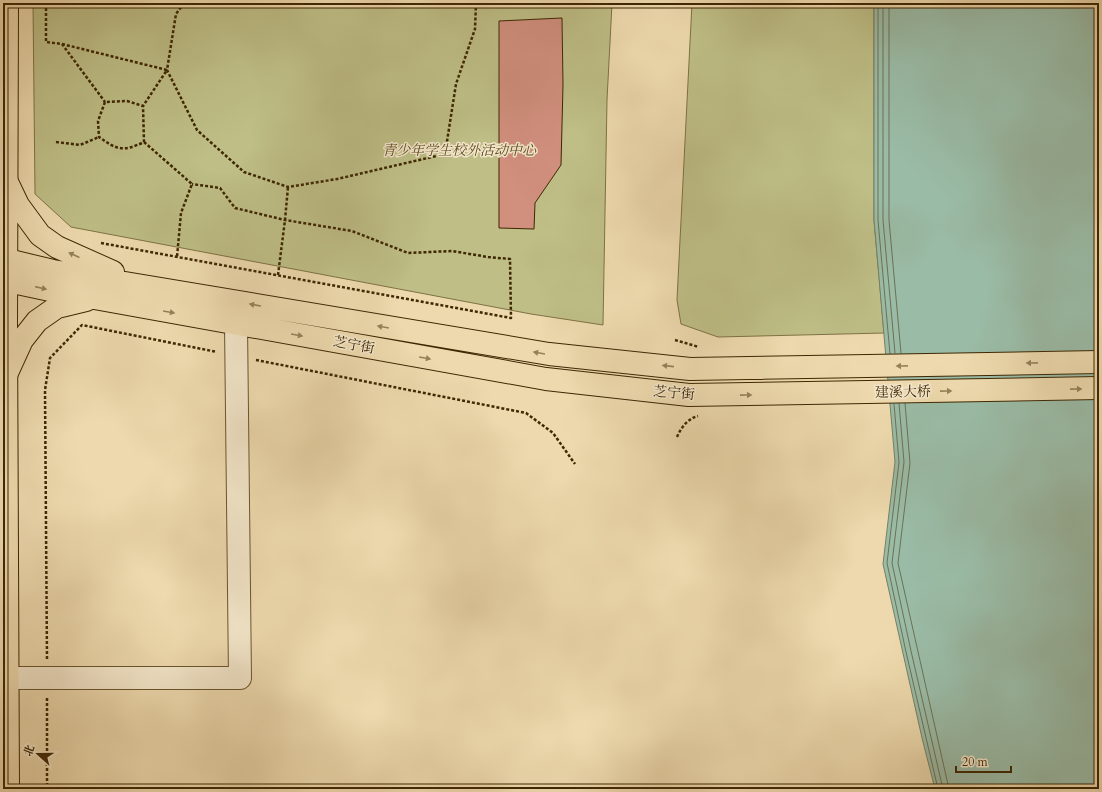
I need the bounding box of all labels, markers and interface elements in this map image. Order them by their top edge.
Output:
park label: 青少年学生校外活动中心 [382,141,537,160]
one-way arrow [68,252,80,258]
one-way arrow [35,286,47,292]
one-way arrow [249,302,261,308]
one-way arrow [163,309,175,315]
one-way arrow [377,323,389,329]
one-way arrow [291,332,303,338]
street label: 芝宁街 [332,332,376,358]
one-way arrow [533,350,545,356]
one-way arrow [419,355,431,361]
one-way arrow [1025,360,1038,366]
one-way arrow [896,362,908,369]
one-way arrow [662,363,674,370]
street label: 芝宁街 [652,382,696,404]
street label: 建溪大桥 [875,382,931,402]
one-way arrow [1070,386,1083,392]
one-way arrow [940,388,953,394]
one-way arrow [740,391,752,398]
north arrow [18,734,58,774]
text: 北 [20,743,38,758]
scale bar [956,748,1011,774]
text: 20 m [962,754,989,770]

